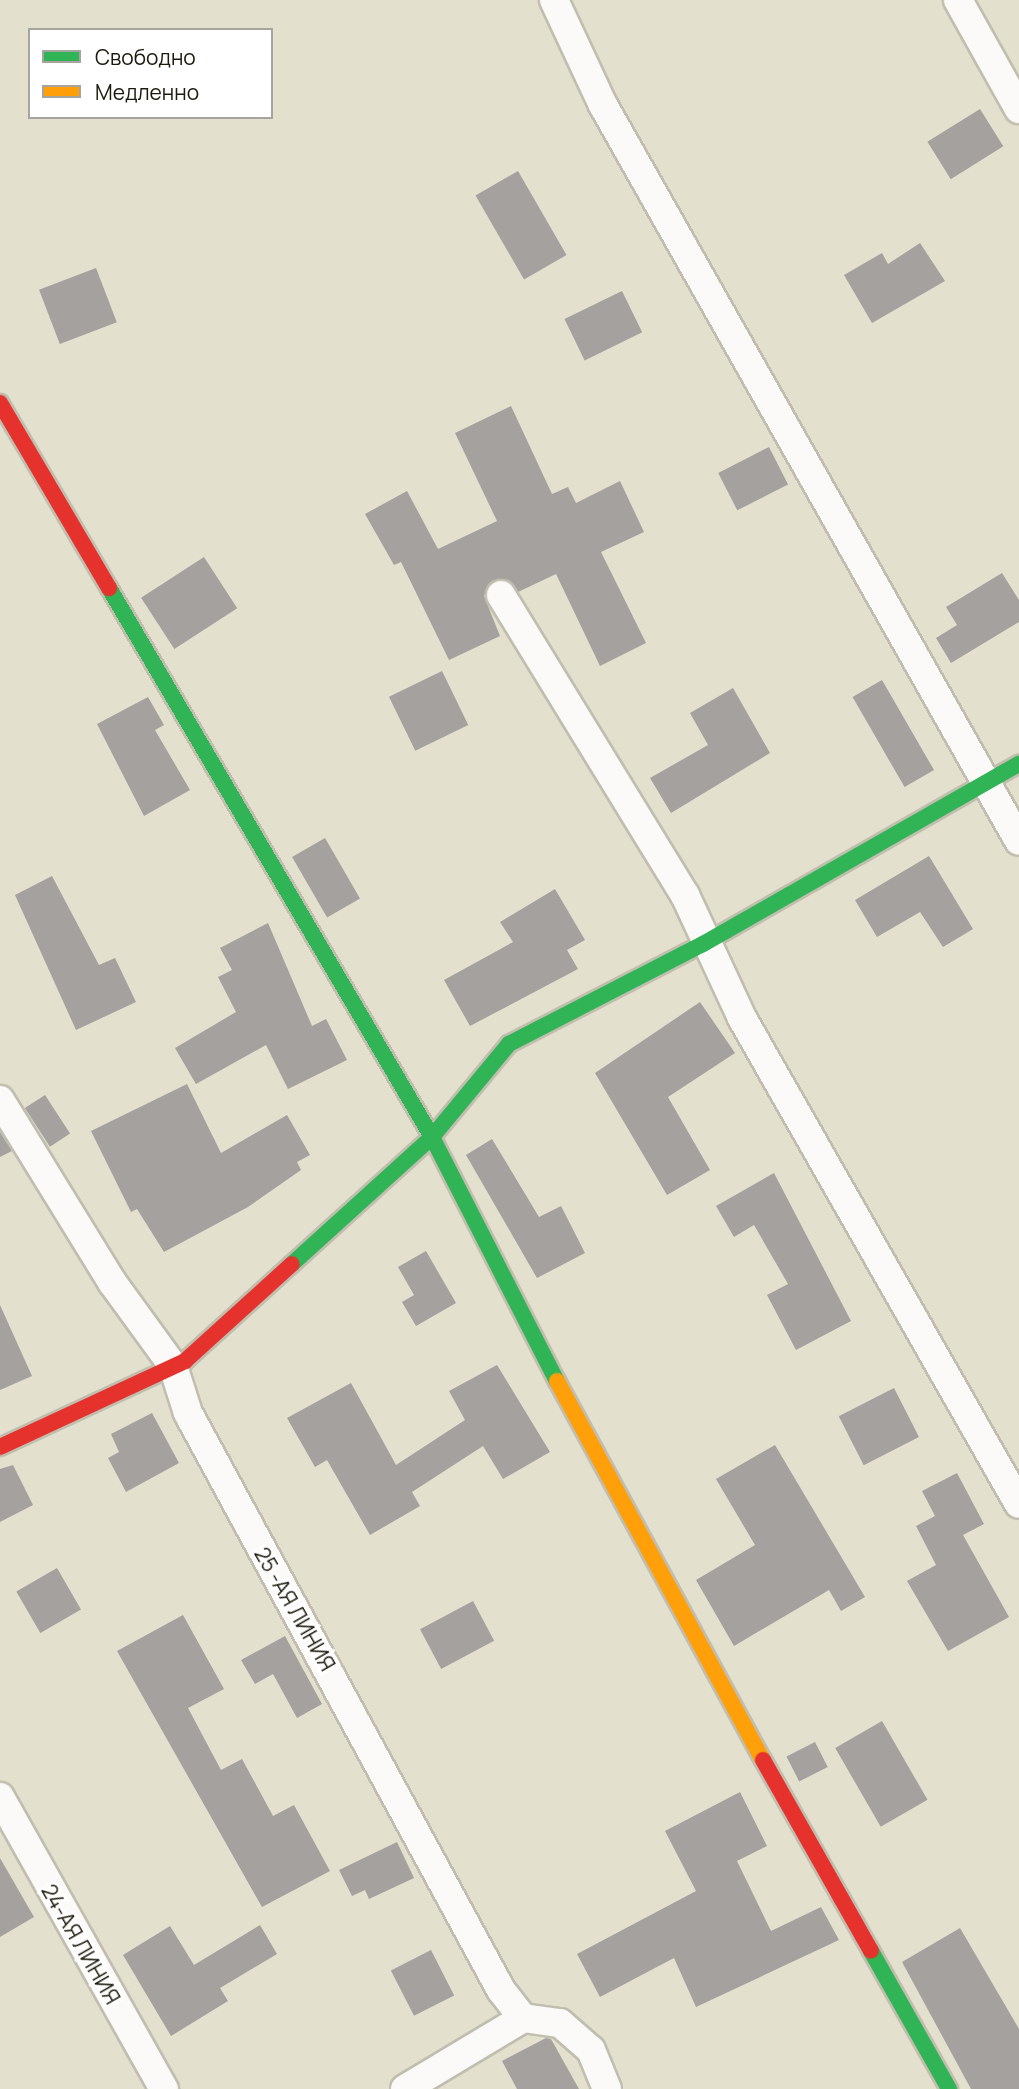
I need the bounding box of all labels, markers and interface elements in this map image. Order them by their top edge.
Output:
legend [28,28,273,119]
text: Свободно [95,43,196,71]
text: Медленно [95,78,199,106]
street label: 25 -АЯ ЛИНИЯ [249,1543,341,1675]
street label: 24-АЯ ЛИНИЯ [37,1880,125,2008]

